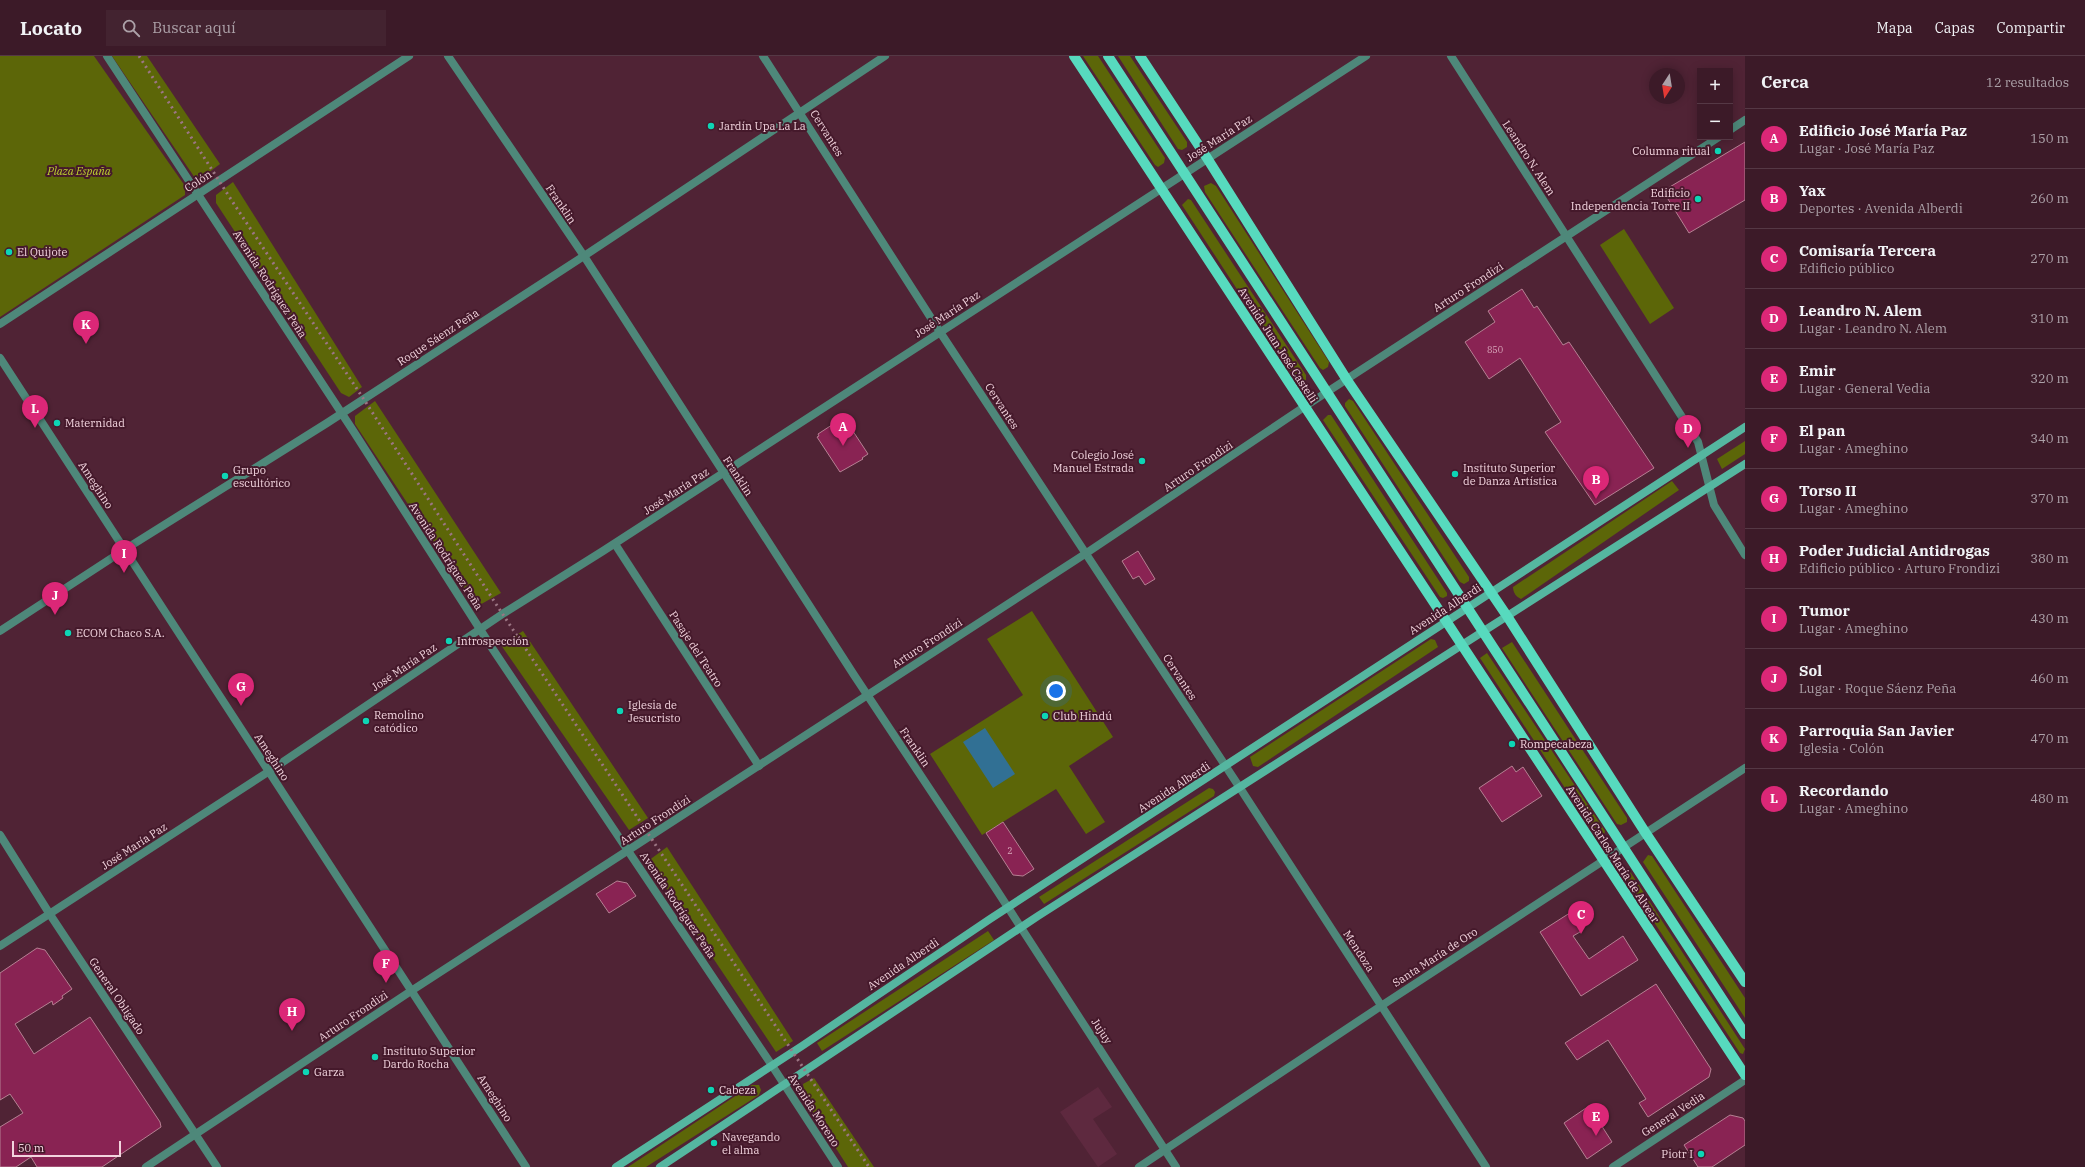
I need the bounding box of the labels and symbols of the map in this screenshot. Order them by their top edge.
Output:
north arrow [1649,68,1685,104]
street label: Cervantes [807,107,847,159]
street label: José María Paz [1183,111,1255,164]
street label: Leandro N. Alem [1500,118,1559,199]
place label: Jardín Upa La La [719,119,806,133]
marker: Jardín Upa La La [706,121,716,131]
place label: Columna ritual [1632,144,1710,158]
marker: Columna ritual [1713,146,1723,156]
park label: Plaza España [46,164,111,178]
street label: Colón [182,167,214,195]
street label: Franklin [543,182,579,226]
place label: Edificio Independencia Torre II [1571,186,1690,213]
marker: Edificio Independencia Torre II [1693,194,1703,204]
street label: Avenida Rodríguez Peña [230,228,310,340]
place label: El Quijote [17,245,67,259]
marker: El Quijote [4,247,14,257]
street label: Arturo Frondizi [1430,259,1506,315]
street label: Avenida Juan José Castelli [1235,285,1321,406]
street label: José María Paz [911,287,983,340]
street label: Roque Sáenz Peña [395,305,481,369]
pin: K [73,311,99,344]
house number: 850 [1487,344,1503,355]
street label: Cervantes [982,380,1022,432]
pin: L [22,395,48,428]
pin: A [830,413,856,446]
pin: D [1675,415,1701,448]
place label: Maternidad [65,416,125,430]
marker: Maternidad [52,418,62,428]
street label: Arturo Frondizi [1161,437,1236,494]
place label: Colegio José Manuel Estrada [1053,448,1134,475]
street label: Franklin [720,453,756,499]
marker: Colegio José Manuel Estrada [1137,456,1147,466]
street label: Ameghino [76,459,116,511]
place label: Instituto Superior de Danza Artística [1463,461,1557,488]
place label: Grupo escultórico [233,463,290,490]
street label: José María Paz [640,464,712,517]
pin: B [1583,466,1609,499]
marker: Instituto Superior de Danza Artística [1450,469,1460,479]
marker: Grupo escultórico [220,471,230,481]
street label: Avenida Rodríguez Peña [406,500,486,612]
pin: I [111,540,137,573]
street label: Avenida Alberdi [1406,580,1484,637]
pin: J [42,582,68,615]
street label: Pasaje del Teatro [666,608,726,690]
street label: Arturo Frondizi [889,615,965,671]
place label: ECOM Chaco S.A. [76,626,165,640]
marker: ECOM Chaco S.A. [63,628,73,638]
place label: Introspección [457,634,529,648]
marker: Introspección [444,636,454,646]
street label: José María Paz [369,640,440,694]
street label: Cervantes [1160,651,1200,703]
pin: G [228,673,254,706]
your location [1046,681,1066,701]
place label: Iglesia de Jesucristo [628,698,680,725]
marker: Iglesia de Jesucristo [615,706,625,716]
place label: Remolino catódico [374,708,424,735]
place label: Club Hindú [1053,709,1112,723]
marker: Club Hindú [1040,711,1050,721]
marker: Remolino catódico [361,716,371,726]
street label: Franklin [897,725,933,769]
street label: Ameghino [252,731,292,783]
place label: Rompecabeza [1520,737,1592,751]
marker: Rompecabeza [1507,739,1517,749]
street label: Avenida Alberdi [1135,758,1213,815]
street label: Avenida Carlos María de Alvear [1564,783,1662,925]
street label: Arturo Frondizi [617,792,693,848]
street label: José María Paz [98,819,170,872]
house number: 2 [1007,845,1013,856]
street label: Avenida Rodríguez Peña [637,849,719,961]
pin: C [1568,901,1594,934]
street label: Santa María de Oro [1390,924,1480,990]
street label: Mendoza [1340,928,1378,974]
street label: Avenida Alberdi [865,935,942,993]
pin: F [373,950,399,983]
street label: General Obligado [86,955,148,1037]
street label: Arturo Frondizi [316,987,391,1044]
pin: H [279,998,305,1031]
street label: Jujuy [1089,1016,1116,1047]
place label: Instituto Superior Dardo Rocha [383,1044,475,1071]
marker: Instituto Superior Dardo Rocha [370,1052,380,1062]
place label: Garza [314,1065,345,1079]
marker: Garza [301,1067,311,1077]
street label: Avenida Moreno [785,1071,843,1149]
street label: Ameghino [475,1072,515,1124]
place label: Cabeza [719,1083,756,1097]
marker: Cabeza [706,1085,716,1095]
street label: General Vedia [1639,1088,1707,1140]
pin: E [1583,1103,1609,1136]
place label: Navegando el alma [722,1130,780,1157]
marker: Navegando el alma [709,1138,719,1148]
scale bar [12,1139,121,1158]
place label: Piotr I [1661,1147,1693,1161]
marker: Piotr I [1696,1149,1706,1159]

